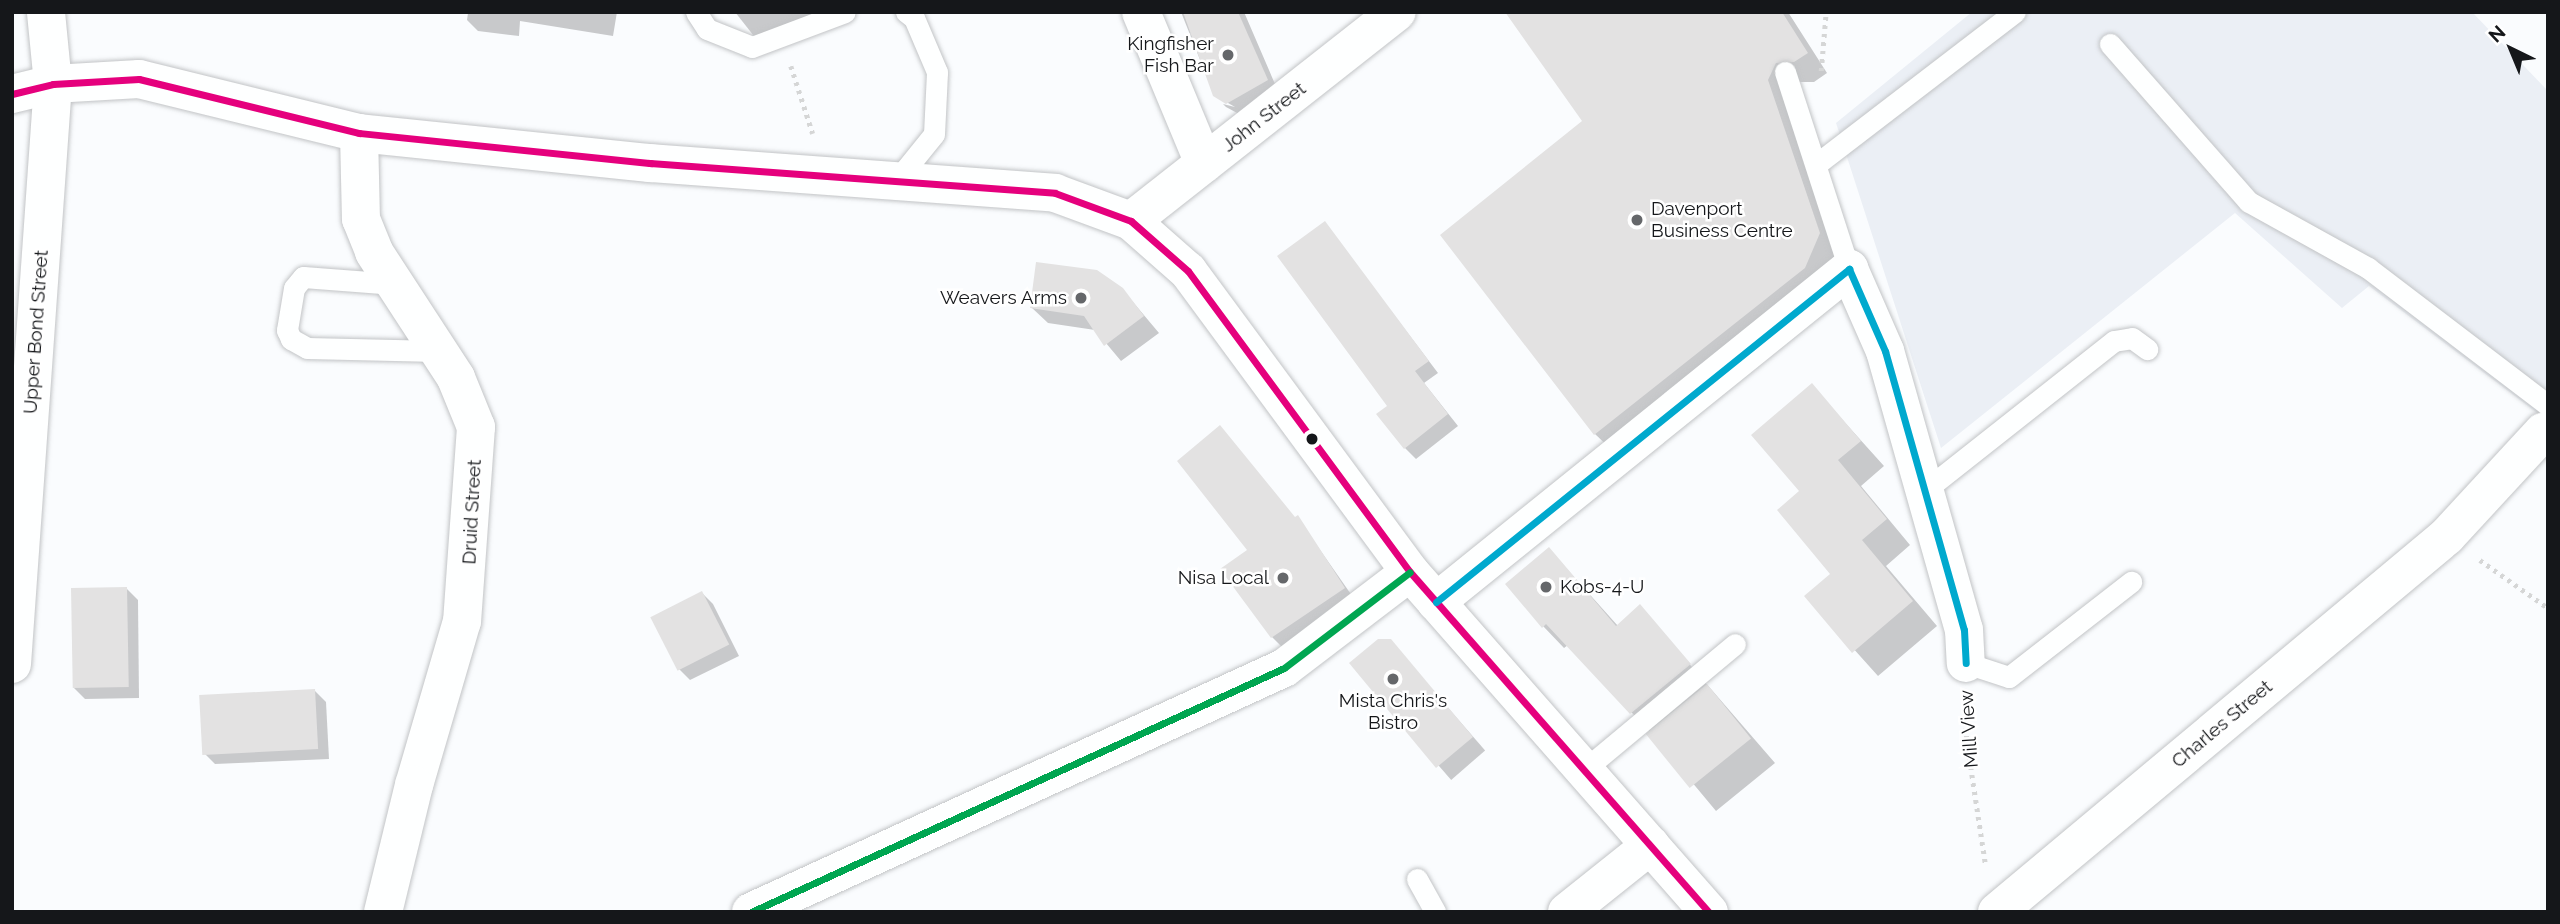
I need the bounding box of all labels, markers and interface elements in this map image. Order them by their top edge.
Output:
north arrow [2476,14,2546,84]
text: N [2484,21,2509,47]
place label: Kingfisher Fish Bar [1127,33,1214,77]
marker: Kingfisher Fish Bar [1220,47,1236,63]
street label: John Street [1218,77,1310,157]
place label: Davenport Business Centre [1651,198,1793,242]
marker: Davenport Business Centre [1629,212,1645,228]
street label: Upper Bond Street [19,249,53,415]
place label: Weavers Arms [939,287,1067,309]
marker: Weavers Arms [1073,290,1089,306]
unlabelled marker [1305,432,1319,446]
street label: Druid Street [458,459,486,565]
place label: Nisa Local [1178,567,1269,589]
marker: Nisa Local [1275,570,1291,586]
place label: Kobs-4-U [1560,576,1644,598]
marker: Kobs-4-U [1538,579,1554,595]
marker: Mista Chris's Bistro [1385,671,1401,687]
street label: Charles Street [2167,675,2277,773]
street label: Mill View [1955,689,1983,769]
place label: Mista Chris's Bistro [1339,690,1447,734]

